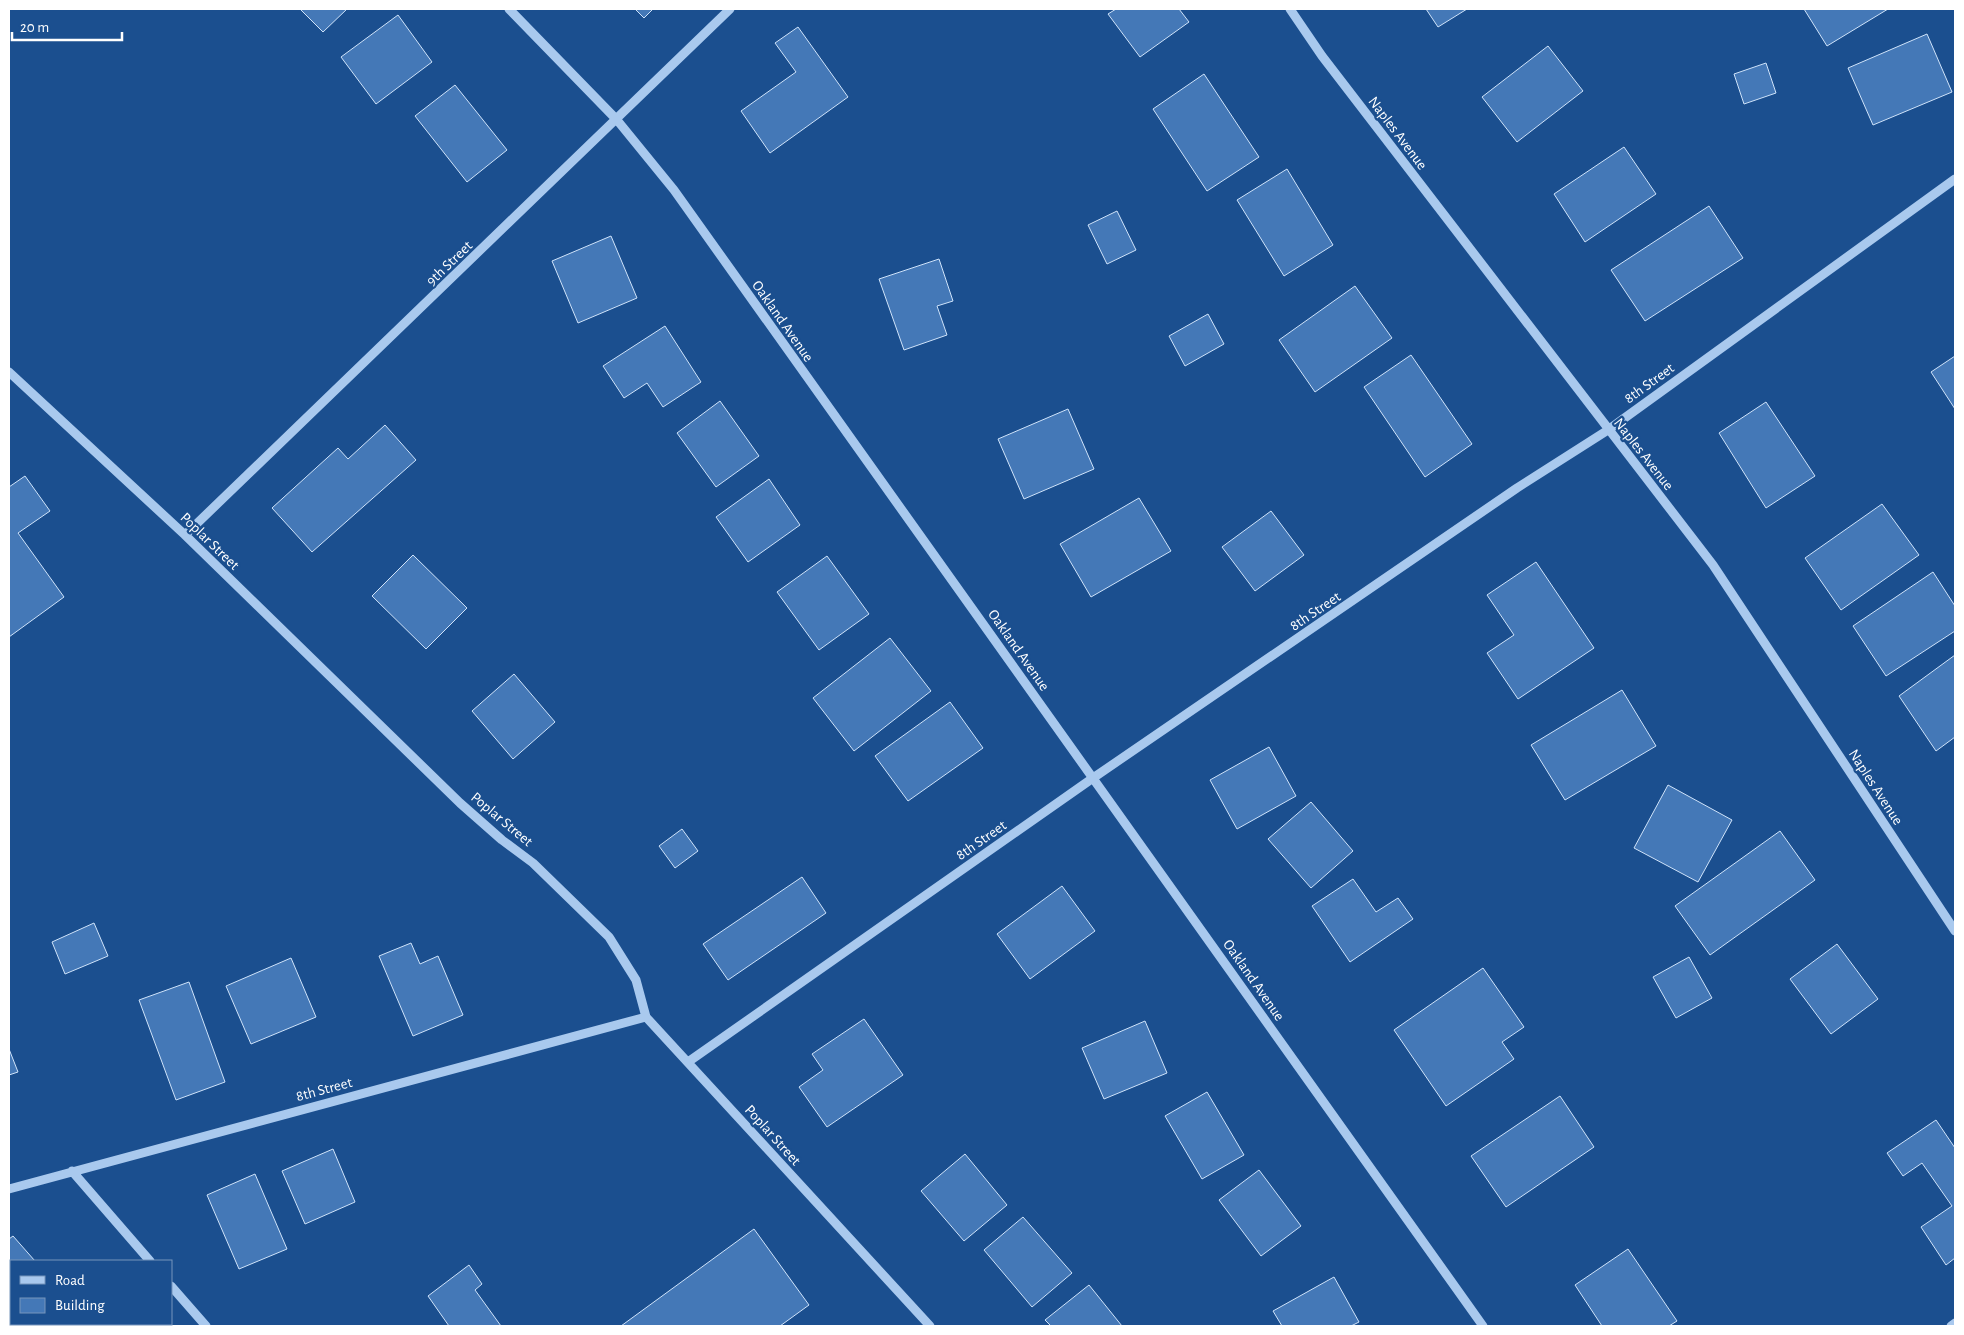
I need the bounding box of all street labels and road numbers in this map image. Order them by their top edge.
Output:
street label: Naples Avenue [1365,94,1430,173]
street label: 9th Street [423,238,475,289]
street label: Oakland Avenue [749,278,816,365]
street label: 8th Street [1622,360,1677,406]
street label: Naples Avenue [1611,415,1676,493]
street label: Poplar Street [177,510,242,573]
street label: 8th Street [1287,589,1343,634]
street label: Oakland Avenue [985,607,1052,694]
street label: Naples Avenue [1846,747,1906,828]
street label: Poplar Street [468,789,535,849]
street label: 8th Street [953,818,1009,863]
street label: Oakland Avenue [1220,937,1287,1024]
street label: 8th Street [294,1075,354,1104]
street label: Poplar Street [742,1102,804,1168]

